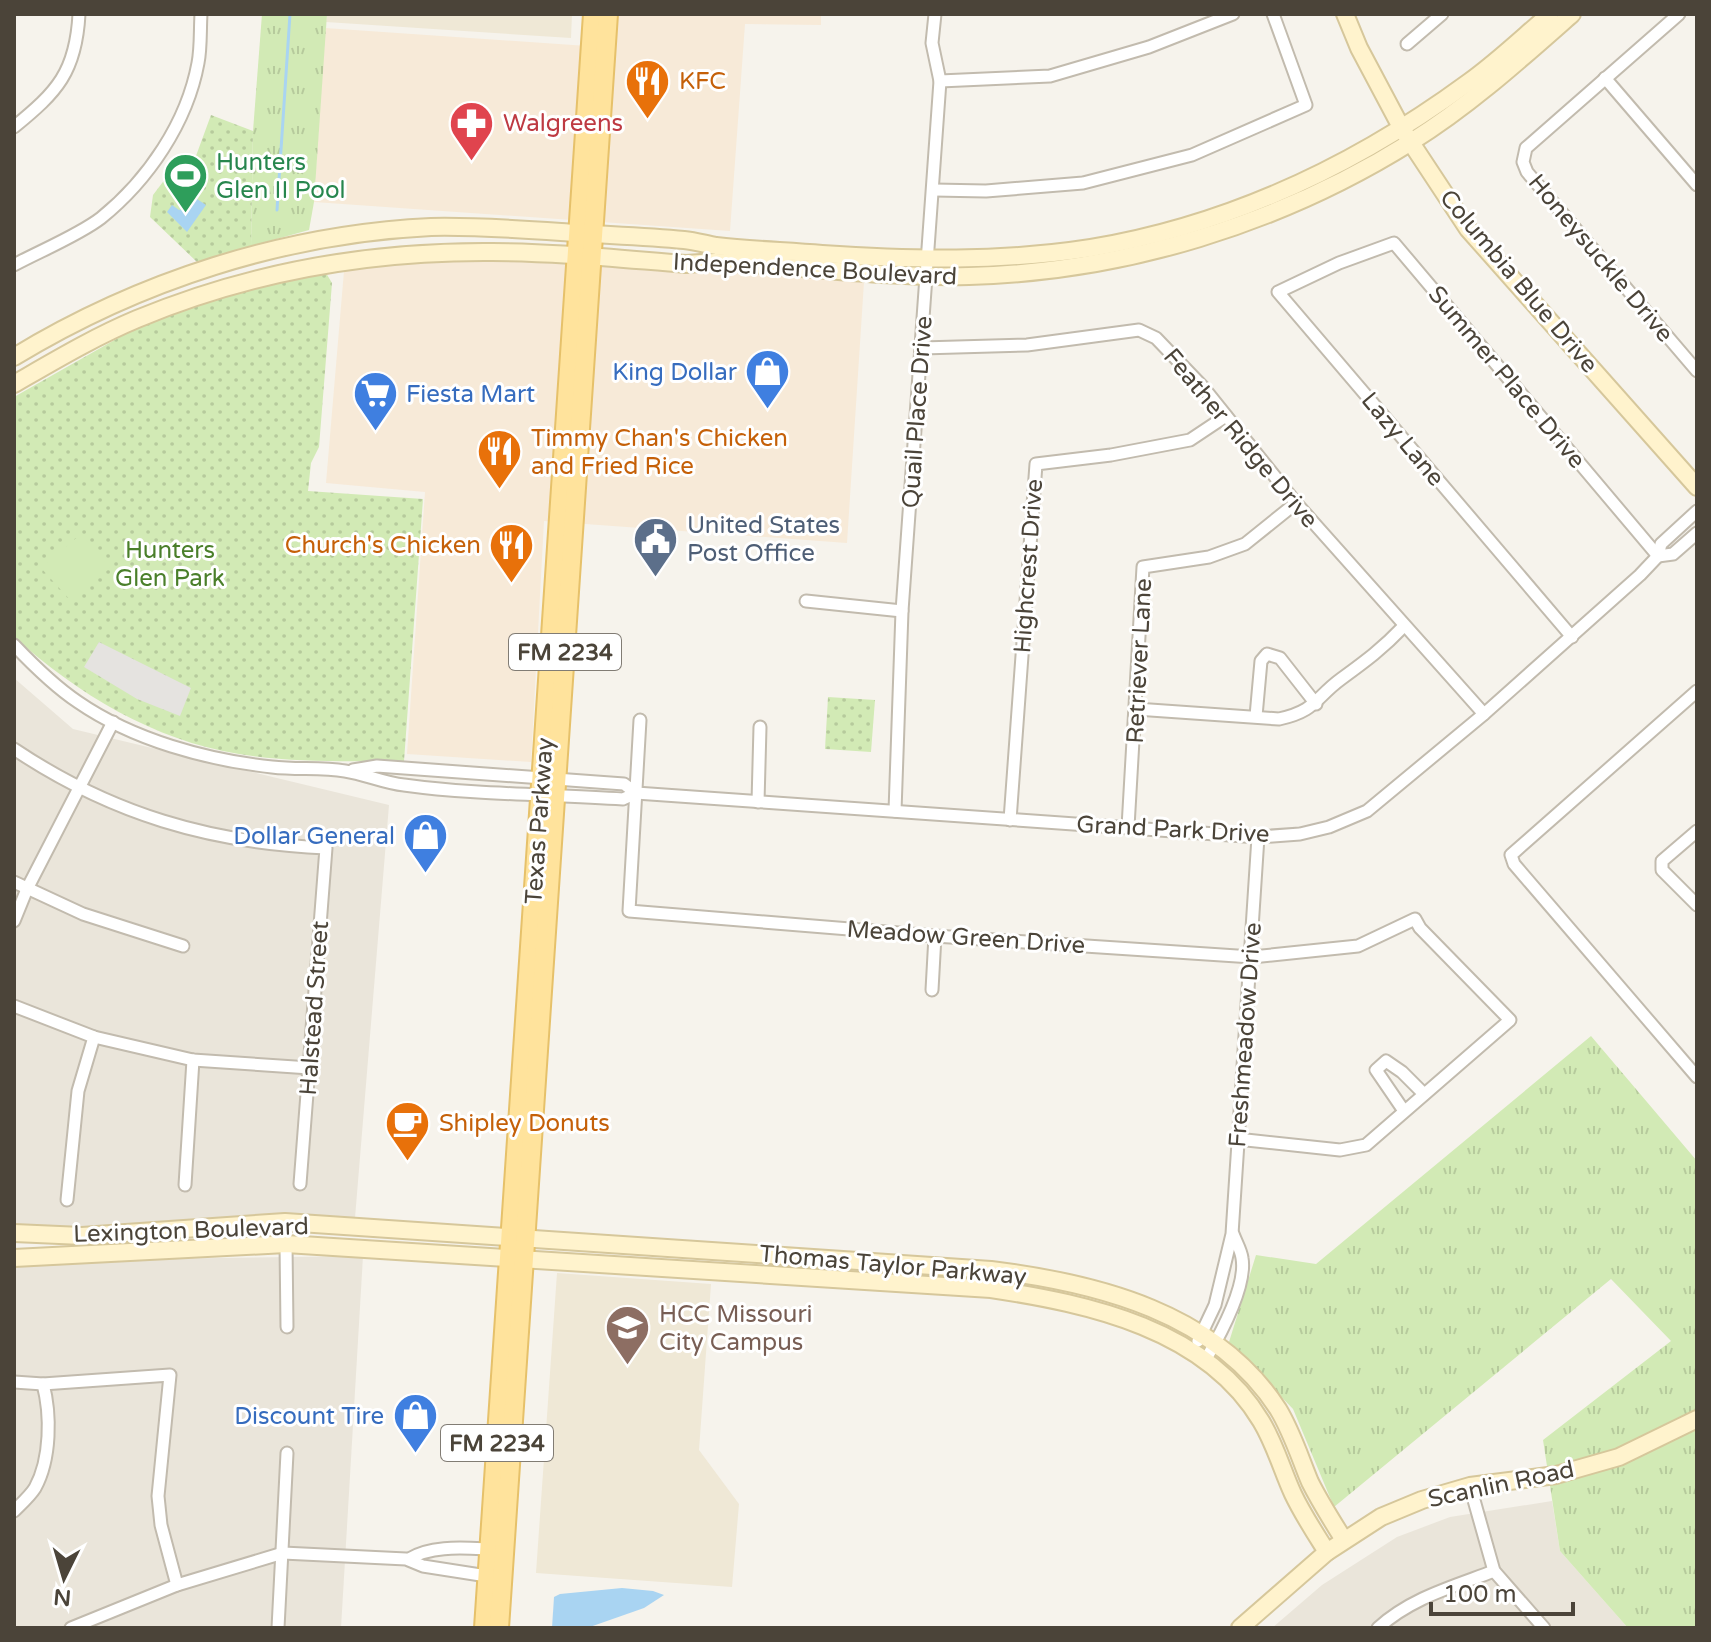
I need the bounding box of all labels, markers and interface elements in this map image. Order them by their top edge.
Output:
restaurant icon: KFC [624,57,672,120]
place label: KFC [679,67,726,96]
pharmacy icon: Walgreens [448,99,496,162]
place label: Walgreens [503,109,623,138]
place label: Hunters Glen II Pool [216,148,345,205]
sports icon: Hunters Glen II Pool [161,152,209,215]
street label: Honeysuckle Drive [1522,168,1679,348]
street label: Columbia Blue Drive [1433,184,1604,379]
street label: Independence Boulevard [672,248,958,291]
street label: Summer Place Drive [1422,280,1591,474]
street label: Quail Place Drive [896,315,939,509]
street label: Feather Ridge Drive [1157,343,1324,534]
shop icon: King Dollar [744,348,792,411]
place label: King Dollar [612,358,738,387]
supermarket icon: Fiesta Mart [351,370,399,433]
place label: Fiesta Mart [406,380,535,409]
street label: Lazy Lane [1355,386,1450,492]
place label: Timmy Chan's Chicken and Fried Rice [531,424,788,481]
restaurant icon: Timmy Chan's Chicken and Fried Rice [476,428,524,491]
street label: Highcrest Drive [1008,478,1049,654]
place label: United States Post Office [687,511,840,568]
public building icon: United States Post Office [632,515,680,578]
restaurant icon: Church's Chicken [488,521,536,584]
place label: Church's Chicken [285,531,481,560]
park label: Hunters Glen Park [115,536,225,593]
street label: Retriever Lane [1121,578,1158,744]
road number: FM 2234 [509,634,621,670]
street label: Texas Parkway [519,737,560,905]
street label: Grand Park Drive [1076,810,1270,849]
shop icon: Dollar General [402,812,450,875]
place label: Dollar General [233,822,395,851]
street label: Meadow Green Drive [846,915,1086,960]
street label: Halstead Street [294,920,335,1096]
street label: Freshmeadow Drive [1223,922,1268,1149]
cafe icon: Shipley Donuts [384,1099,432,1162]
place label: Shipley Donuts [439,1109,610,1138]
street label: Lexington Boulevard [73,1212,309,1249]
street label: Thomas Taylor Parkway [758,1239,1028,1292]
place label: HCC Missouri City Campus [659,1300,813,1357]
school or university icon: HCC Missouri City Campus [604,1304,652,1367]
shop icon: Discount Tire [391,1392,439,1455]
place label: Discount Tire [234,1402,384,1431]
road number: FM 2234 [441,1425,553,1461]
street label: Scanlin Road [1425,1455,1577,1514]
north arrow [24,1538,104,1618]
scale bar [1431,1566,1573,1616]
text: 100 m [1443,1580,1517,1609]
text: N [52,1583,72,1611]

